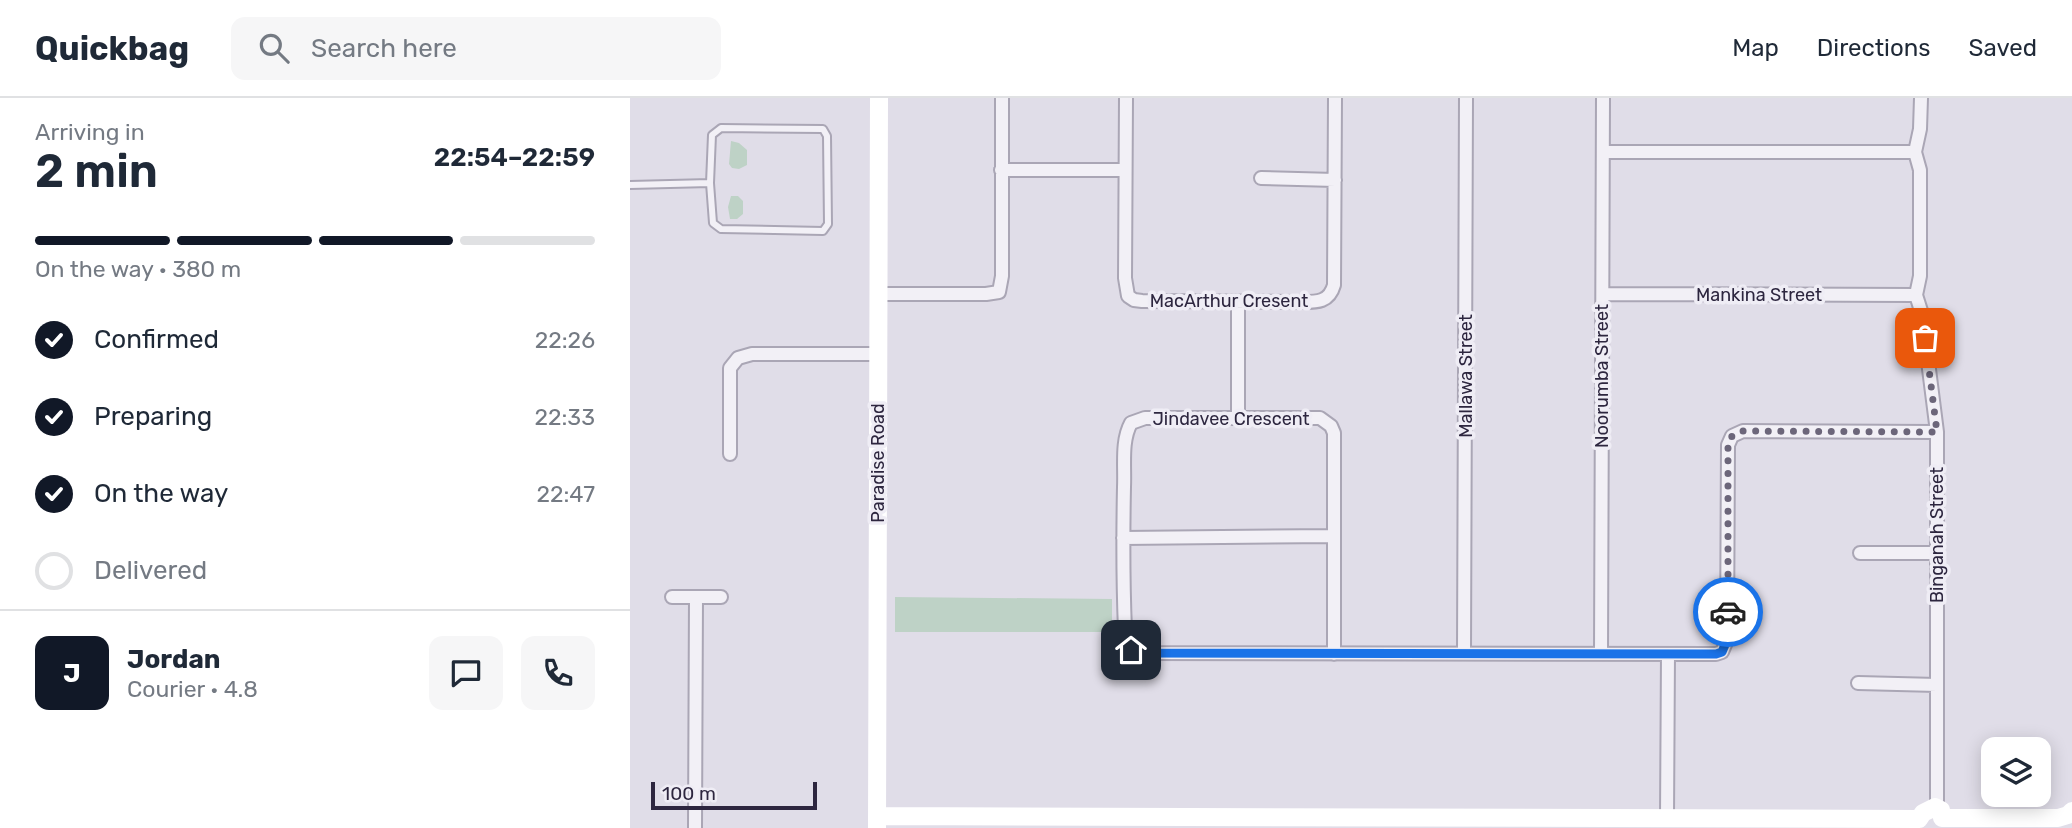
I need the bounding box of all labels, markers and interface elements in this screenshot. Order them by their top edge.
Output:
search box [231,17,721,80]
text: Quickbag [35,29,189,68]
icon: search [255,29,293,67]
text: Search here [311,33,457,64]
text: Map [1732,34,1779,62]
text: Directions [1817,34,1930,62]
text: Saved [1968,34,2037,62]
text: Arriving in [35,118,145,146]
text: 22:54–22:59 [434,142,595,173]
text: 2 min [35,144,158,199]
text: On the way · 380 m [35,255,241,283]
street label: Mankina Street [1696,284,1822,306]
street label: MacArthur Cresent [1150,290,1308,312]
street label: Noorumba Street [1591,304,1613,448]
pin [1895,308,1955,368]
street label: Mallawa Street [1455,314,1477,438]
icon: bag [1906,319,1944,357]
icon: check [35,321,73,359]
text: Confirmed [94,324,219,355]
text: 22:26 [535,326,595,354]
icon: check [35,398,73,436]
text: Preparing [94,401,212,432]
text: 22:33 [534,403,595,431]
street label: Paradise Road [867,403,889,523]
street label: Jindavee Crescent [1152,408,1310,430]
street label: Binganah Street [1926,467,1948,603]
icon: check [35,475,73,513]
text: On the way [94,478,228,509]
text: 22:47 [536,480,595,508]
text: Delivered [94,555,207,586]
courier [1693,577,1763,647]
icon: car [1709,593,1747,631]
pin [1101,620,1161,680]
icon: home [1112,631,1150,669]
button: chat [429,636,503,710]
button: phone [521,636,595,710]
text: Jordan [127,644,220,675]
text: J [63,658,81,689]
text: Courier · 4.8 [127,675,258,703]
map controls [1981,737,2051,807]
button: layers [1981,737,2051,807]
scale bar [651,779,817,811]
text: 100 m [662,782,716,805]

